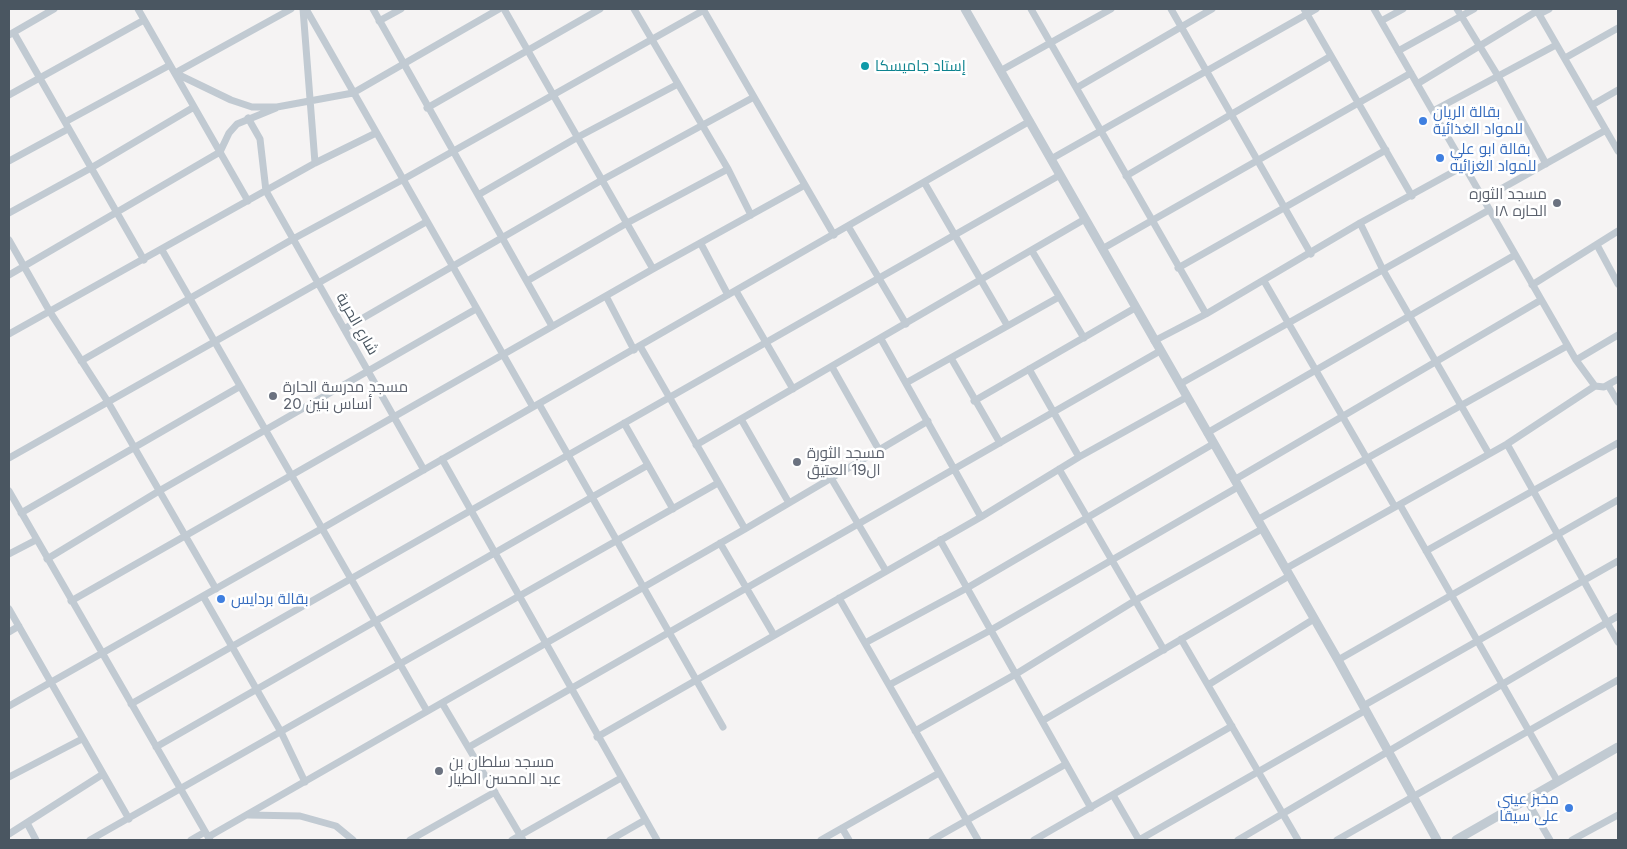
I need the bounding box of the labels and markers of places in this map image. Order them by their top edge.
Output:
place label: إستاد جاميسكا [875,57,966,75]
marker: إستاد جاميسكا [859,60,871,72]
place label: بقالة الريان للمواد الغذائية [1433,103,1523,138]
marker: بقالة الريان للمواد الغذائية [1417,115,1429,127]
place label: بقالة ابو علي للمواد الغزائيه [1450,140,1536,175]
marker: بقالة ابو علي للمواد الغزائيه [1434,152,1446,164]
place label: مسجد الثوره الحاره ١٨ [1469,185,1547,220]
marker: مسجد الثوره الحاره ١٨ [1551,197,1563,209]
place label: مسجد مدرسة الحارة 20 أساس بنين [283,378,408,413]
marker: مسجد مدرسة الحارة 20 أساس بنين [267,390,279,402]
place label: مسجد الثورة ال19 العتيق [807,444,885,479]
marker: مسجد الثورة ال19 العتيق [791,456,803,468]
place label: بقالة بردايس [231,590,309,608]
marker: بقالة بردايس [215,593,227,605]
place label: مسجد سلطان بن عبد المحسن الطيار [449,753,561,788]
marker: مسجد سلطان بن عبد المحسن الطيار [433,765,445,777]
place label: مخبز عيني على سيقا [1497,790,1559,825]
marker: مخبز عيني على سيقا [1563,802,1575,814]

